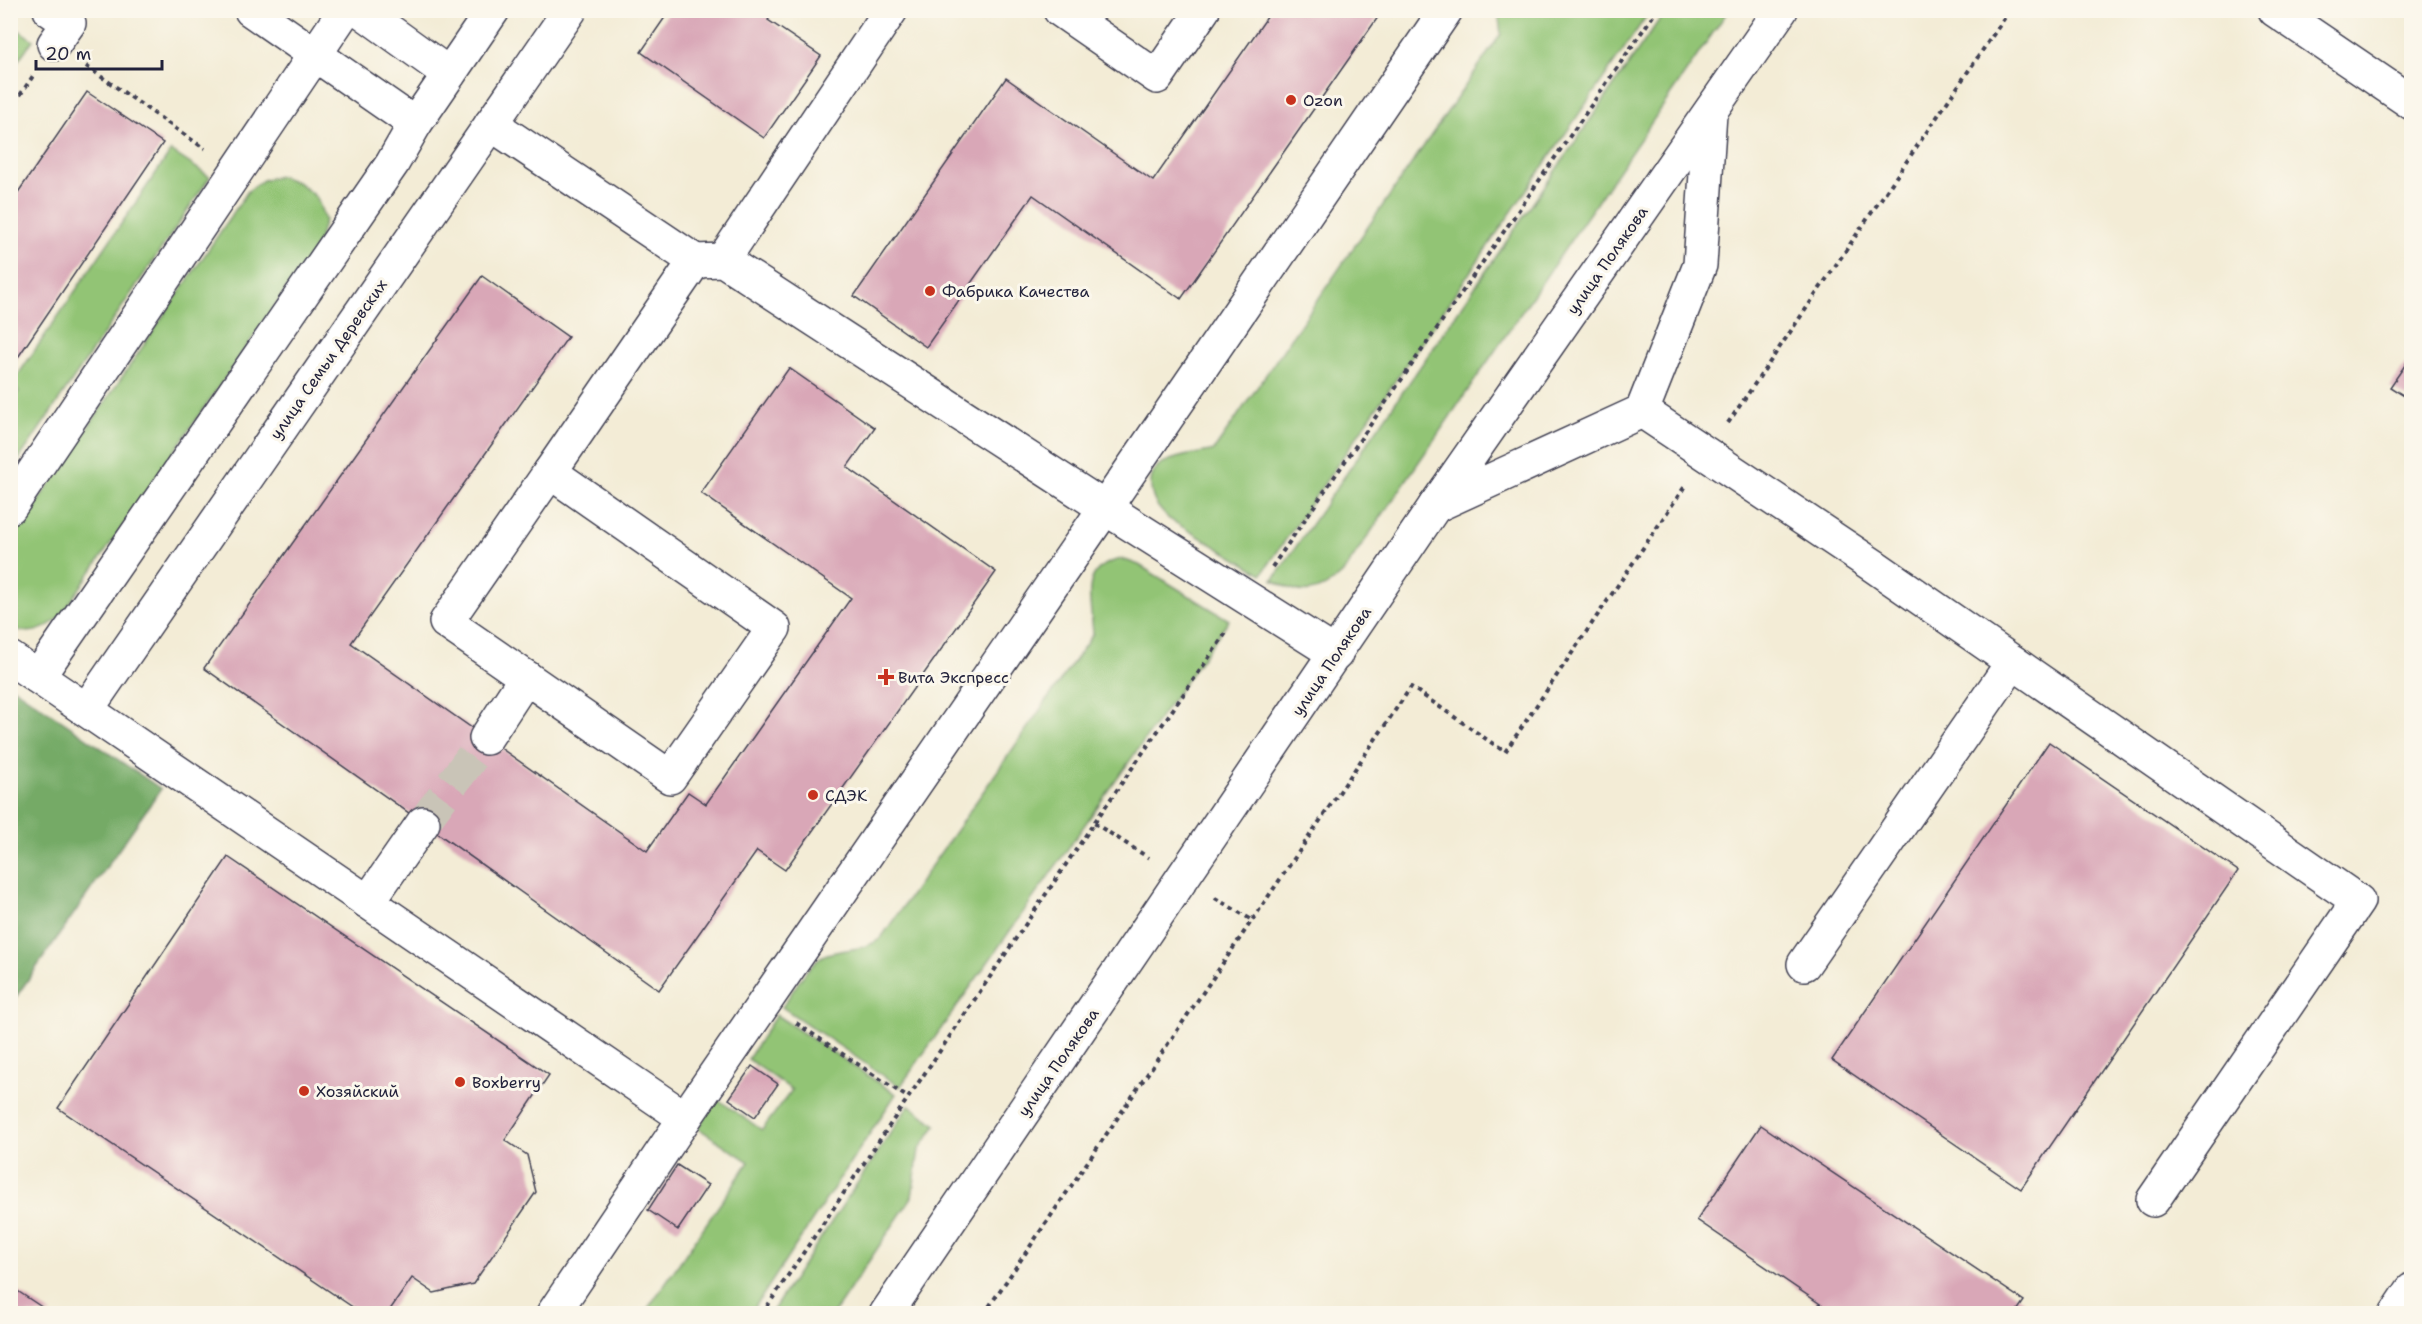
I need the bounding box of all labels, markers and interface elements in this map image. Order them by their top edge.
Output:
scale bar [36,33,162,71]
text: 20 m [45,42,91,66]
place label: Ozon [1303,90,1343,111]
marker: Ozon [1284,93,1298,107]
street label: улица Полякова [1562,202,1653,319]
street label: улица Семьи Деревских [265,275,392,443]
place label: Фабрика Качества [942,281,1090,302]
marker: Фабрика Качества [923,284,937,298]
street label: улица Полякова [1287,602,1376,720]
place label: Вита Экспресс [898,667,1009,688]
marker: Вита Экспресс [879,670,893,684]
place label: СДЭК [825,785,868,806]
marker: СДЭК [806,788,820,802]
street label: улица Полякова [1013,1004,1104,1121]
place label: Boxberry [472,1072,541,1093]
marker: Boxberry [453,1075,467,1089]
place label: Хозяйский [316,1081,399,1102]
marker: Хозяйский [297,1084,311,1098]

